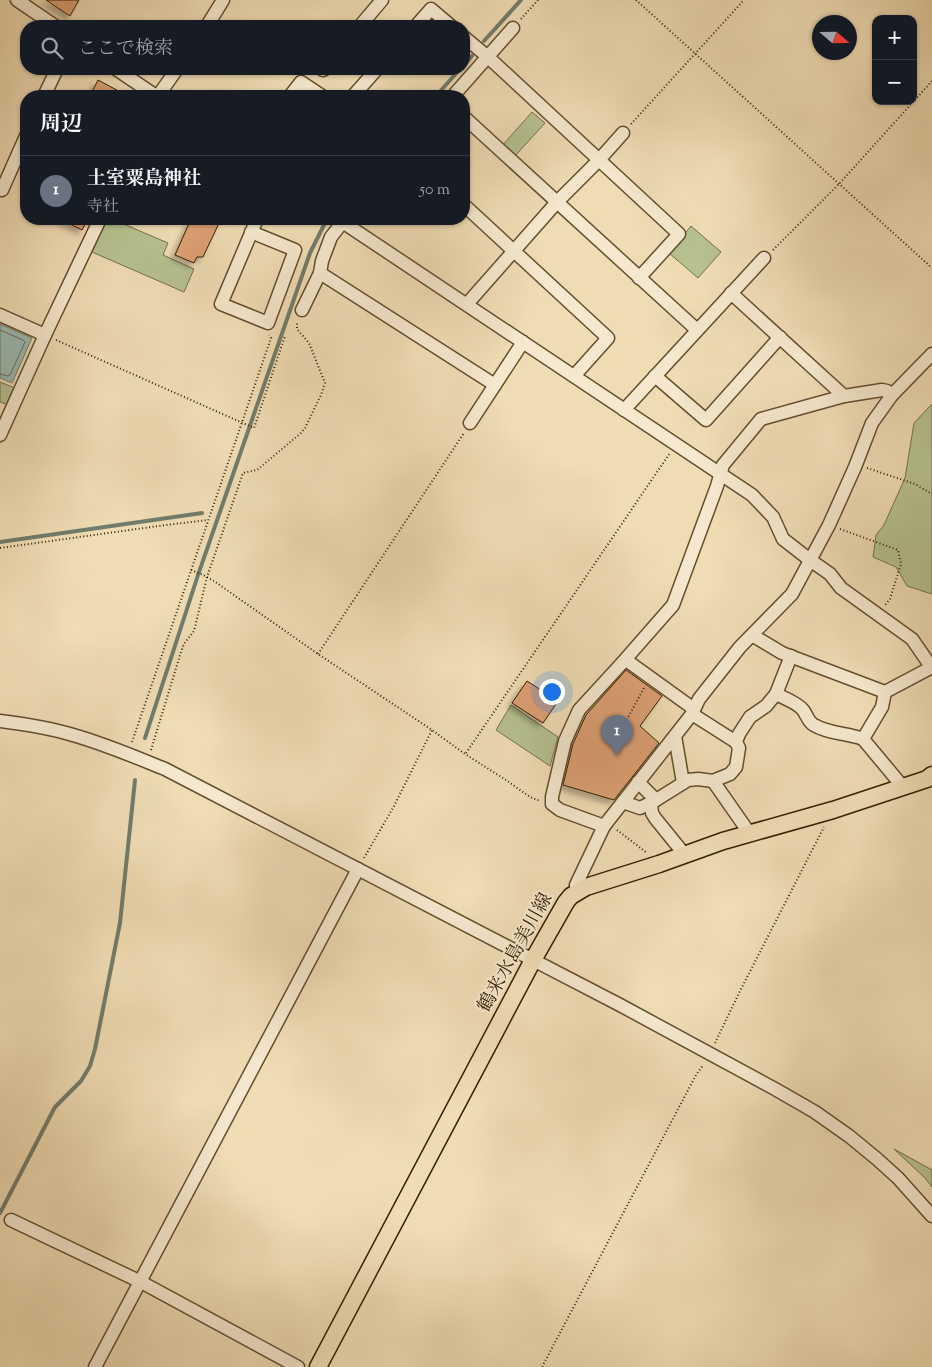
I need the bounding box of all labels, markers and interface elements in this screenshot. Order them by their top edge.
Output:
north arrow [812,15,857,60]
map controls [872,15,917,105]
button: + [872,15,917,60]
search box [20,20,470,75]
icon: search [38,34,66,62]
text: ここで検索 [78,36,173,63]
button: − [872,60,917,105]
text: 周辺 [40,110,82,140]
text: 土室粟島神社 [87,166,201,193]
text: 1 [53,179,59,202]
text: 50 m [419,179,450,202]
text: 寺社 [87,196,119,219]
your location [539,679,565,705]
pin: 1 [601,715,633,756]
street label: 鶴来水島美川線 [472,888,560,1018]

